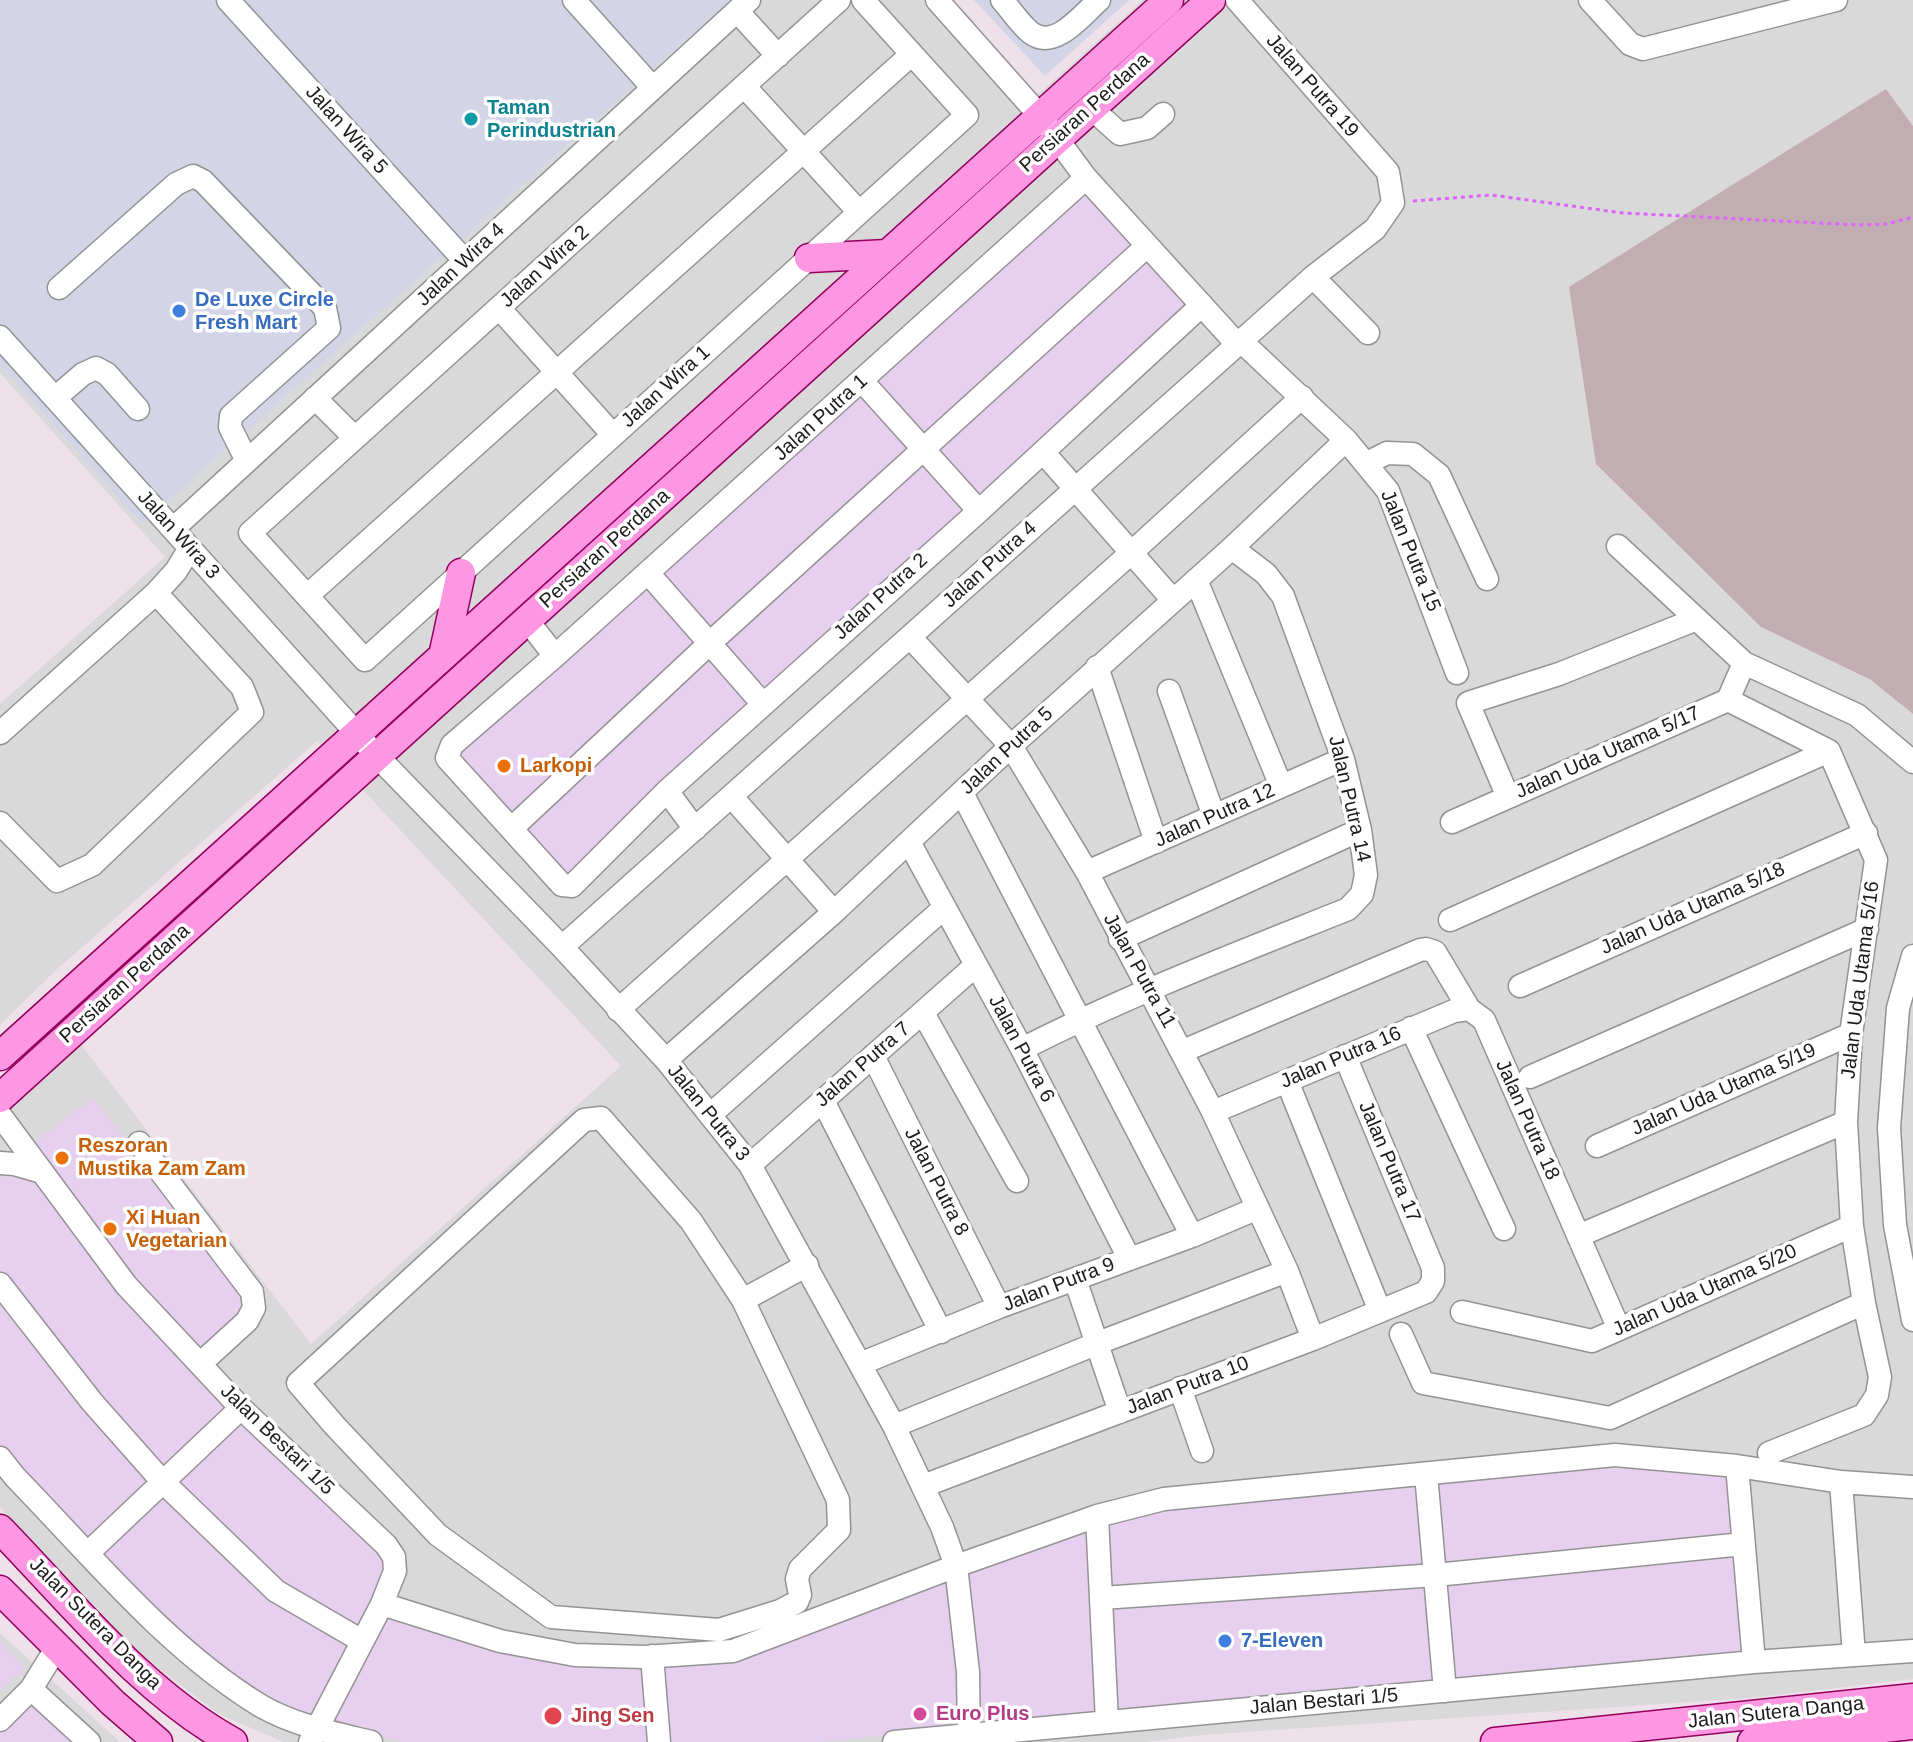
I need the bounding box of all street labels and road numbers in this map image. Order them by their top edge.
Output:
street label: Jalan Putra 19 [1261,29,1363,143]
street label: Persiaran Perdana [1015,48,1155,178]
street label: Jalan Wira 5 [300,81,392,179]
street label: Jalan Wira 4 [412,218,510,312]
street label: Jalan Wira 2 [496,221,594,313]
street label: Jalan Wira 1 [617,341,715,433]
street label: Jalan Putra 1 [769,370,873,466]
street label: Persiaran Perdana [535,484,675,614]
street label: Jalan Wira 3 [132,486,224,584]
street label: Jalan Putra 15 [1375,487,1445,615]
street label: Jalan Putra 4 [938,517,1042,613]
street label: Jalan Putra 2 [829,549,933,645]
street label: Jalan Putra 5 [956,702,1058,800]
street label: Jalan Uda Utama 5/17 [1512,702,1704,804]
street label: Jalan Putra 14 [1323,733,1375,865]
street label: Jalan Putra 12 [1151,779,1279,853]
street label: Jalan Uda Utama 5/18 [1597,858,1789,960]
street label: Jalan Uda Utama 5/16 [1837,880,1885,1080]
street label: Jalan Putra 11 [1098,909,1180,1033]
street label: Persiaran Perdana [55,919,195,1049]
street label: Jalan Putra 6 [983,991,1059,1107]
street label: Jalan Putra 7 [811,1017,915,1113]
street label: Jalan Putra 16 [1277,1022,1405,1094]
street label: Jalan Uda Utama 5/19 [1628,1039,1820,1141]
street label: Jalan Putra 18 [1490,1056,1564,1184]
street label: Jalan Putra 3 [662,1060,754,1166]
street label: Jalan Putra 17 [1353,1098,1425,1226]
street label: Jalan Putra 8 [899,1124,973,1240]
street label: Jalan Uda Utama 5/20 [1609,1240,1801,1342]
street label: Jalan Putra 9 [1000,1253,1118,1317]
street label: Jalan Putra 10 [1123,1352,1253,1420]
street label: Jalan Bestari 1/5 [215,1380,339,1500]
street label: Jalan Sutera Danga [24,1553,166,1695]
street label: Jalan Bestari 1/5 [1249,1684,1399,1720]
street label: Jalan Sutera Danga [1687,1692,1865,1734]

